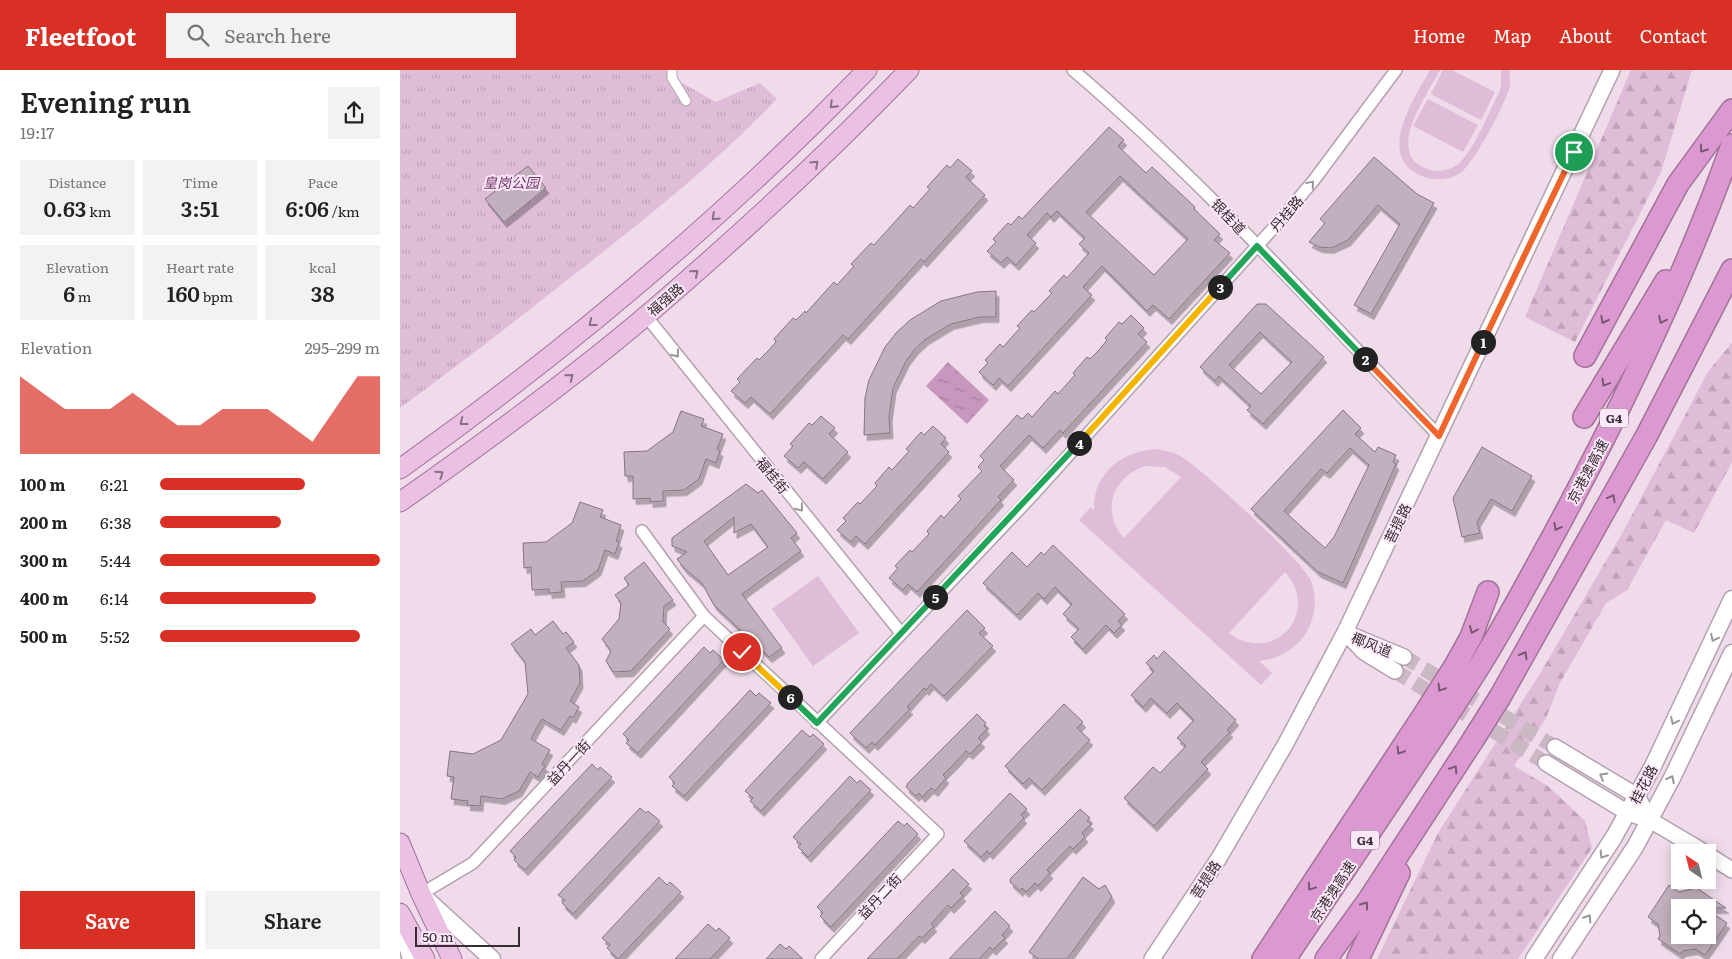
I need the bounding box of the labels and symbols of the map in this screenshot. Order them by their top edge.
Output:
one-way arrow [829,99,838,108]
pin [1553,131,1595,173]
one-way arrow [1701,143,1709,152]
one-way arrow [809,161,818,170]
park label: 皇岗公园 [483,172,541,192]
one-way arrow [1305,181,1314,190]
street label: 丹桂路 [1265,191,1307,235]
street label: 银桂道 [1207,194,1251,238]
one-way arrow [712,211,721,220]
one-way arrow [689,270,698,279]
pin: 3 [1208,274,1232,300]
street label: 福强路 [643,278,687,320]
one-way arrow [1601,314,1611,323]
one-way arrow [1658,315,1668,324]
one-way arrow [589,317,598,325]
pin: 1 [1470,330,1496,354]
pin: 2 [1352,346,1378,372]
one-way arrow [671,348,679,357]
one-way arrow [564,374,573,382]
one-way arrow [1602,377,1612,386]
road number: G4 [1600,408,1628,428]
one-way arrow [460,417,469,425]
pin: 4 [1066,430,1092,456]
street label: 京港澳高速 [1562,435,1612,507]
street label: 福桂街 [752,452,794,498]
one-way arrow [434,471,444,480]
one-way arrow [1606,495,1616,504]
street label: 菩提路 [1379,500,1415,546]
one-way arrow [794,502,803,512]
one-way arrow [1553,522,1563,531]
pin: 5 [922,584,948,610]
one-way arrow [1469,625,1480,634]
street label: 椰风道 [1349,627,1395,661]
pin [721,631,763,673]
one-way arrow [1709,633,1720,642]
one-way arrow [1518,652,1528,661]
one-way arrow [1437,682,1447,691]
pin: 6 [778,684,802,710]
one-way arrow [1670,716,1680,725]
street label: 益丹一街 [542,735,594,789]
one-way arrow [1397,746,1407,755]
street label: 桂花路 [1624,761,1662,807]
one-way arrow [1448,766,1457,775]
one-way arrow [1599,772,1608,782]
one-way arrow [1665,775,1675,784]
road number: G4 [1351,830,1379,850]
north arrow [1671,844,1716,889]
one-way arrow [1600,849,1609,858]
street label: 菩提路 [1185,856,1225,902]
street label: 京港澳高速 [1305,856,1359,926]
street label: 益丹二街 [853,869,905,923]
one-way arrow [1308,881,1317,891]
one-way arrow [1359,901,1368,911]
one-way arrow [1582,915,1591,924]
scale bar [415,924,520,947]

